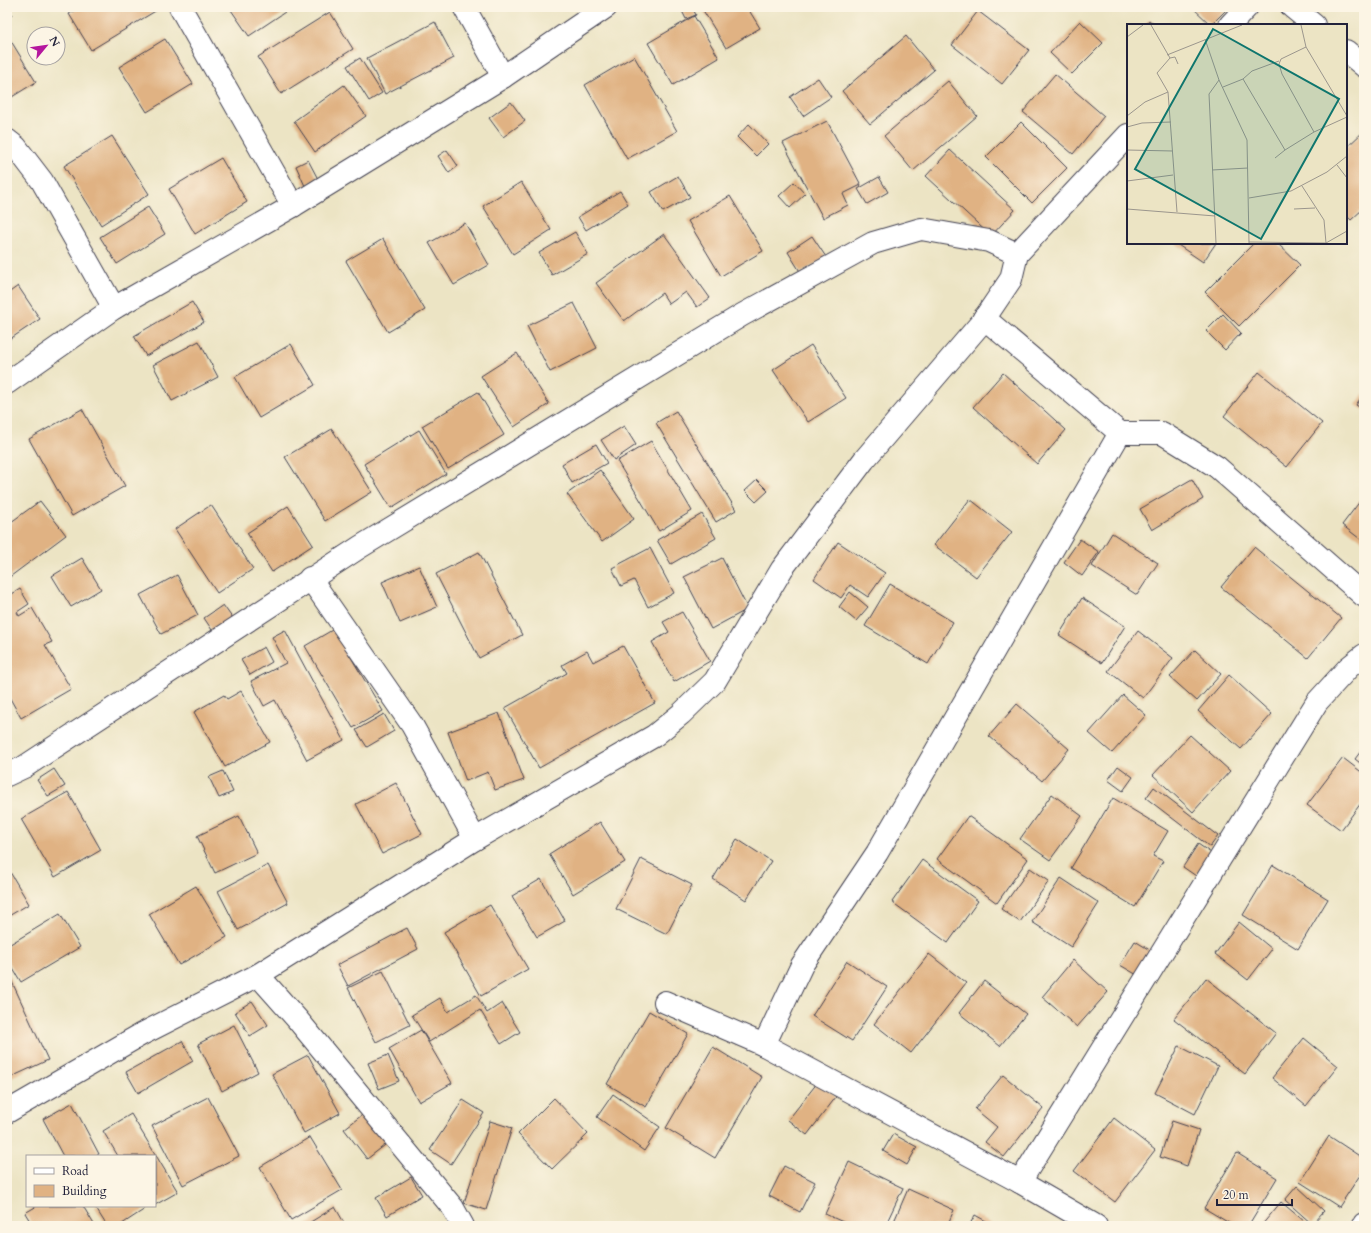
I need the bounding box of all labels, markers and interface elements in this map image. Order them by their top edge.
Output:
inset map [1127,24,1347,244]
north arrow [26,26,66,66]
text: N [45,34,63,50]
legend [26,1155,156,1207]
text: Road [62,1163,89,1179]
scale bar [1217,1181,1292,1207]
text: Building [62,1183,107,1199]
text: 20 m [1223,1187,1250,1203]

